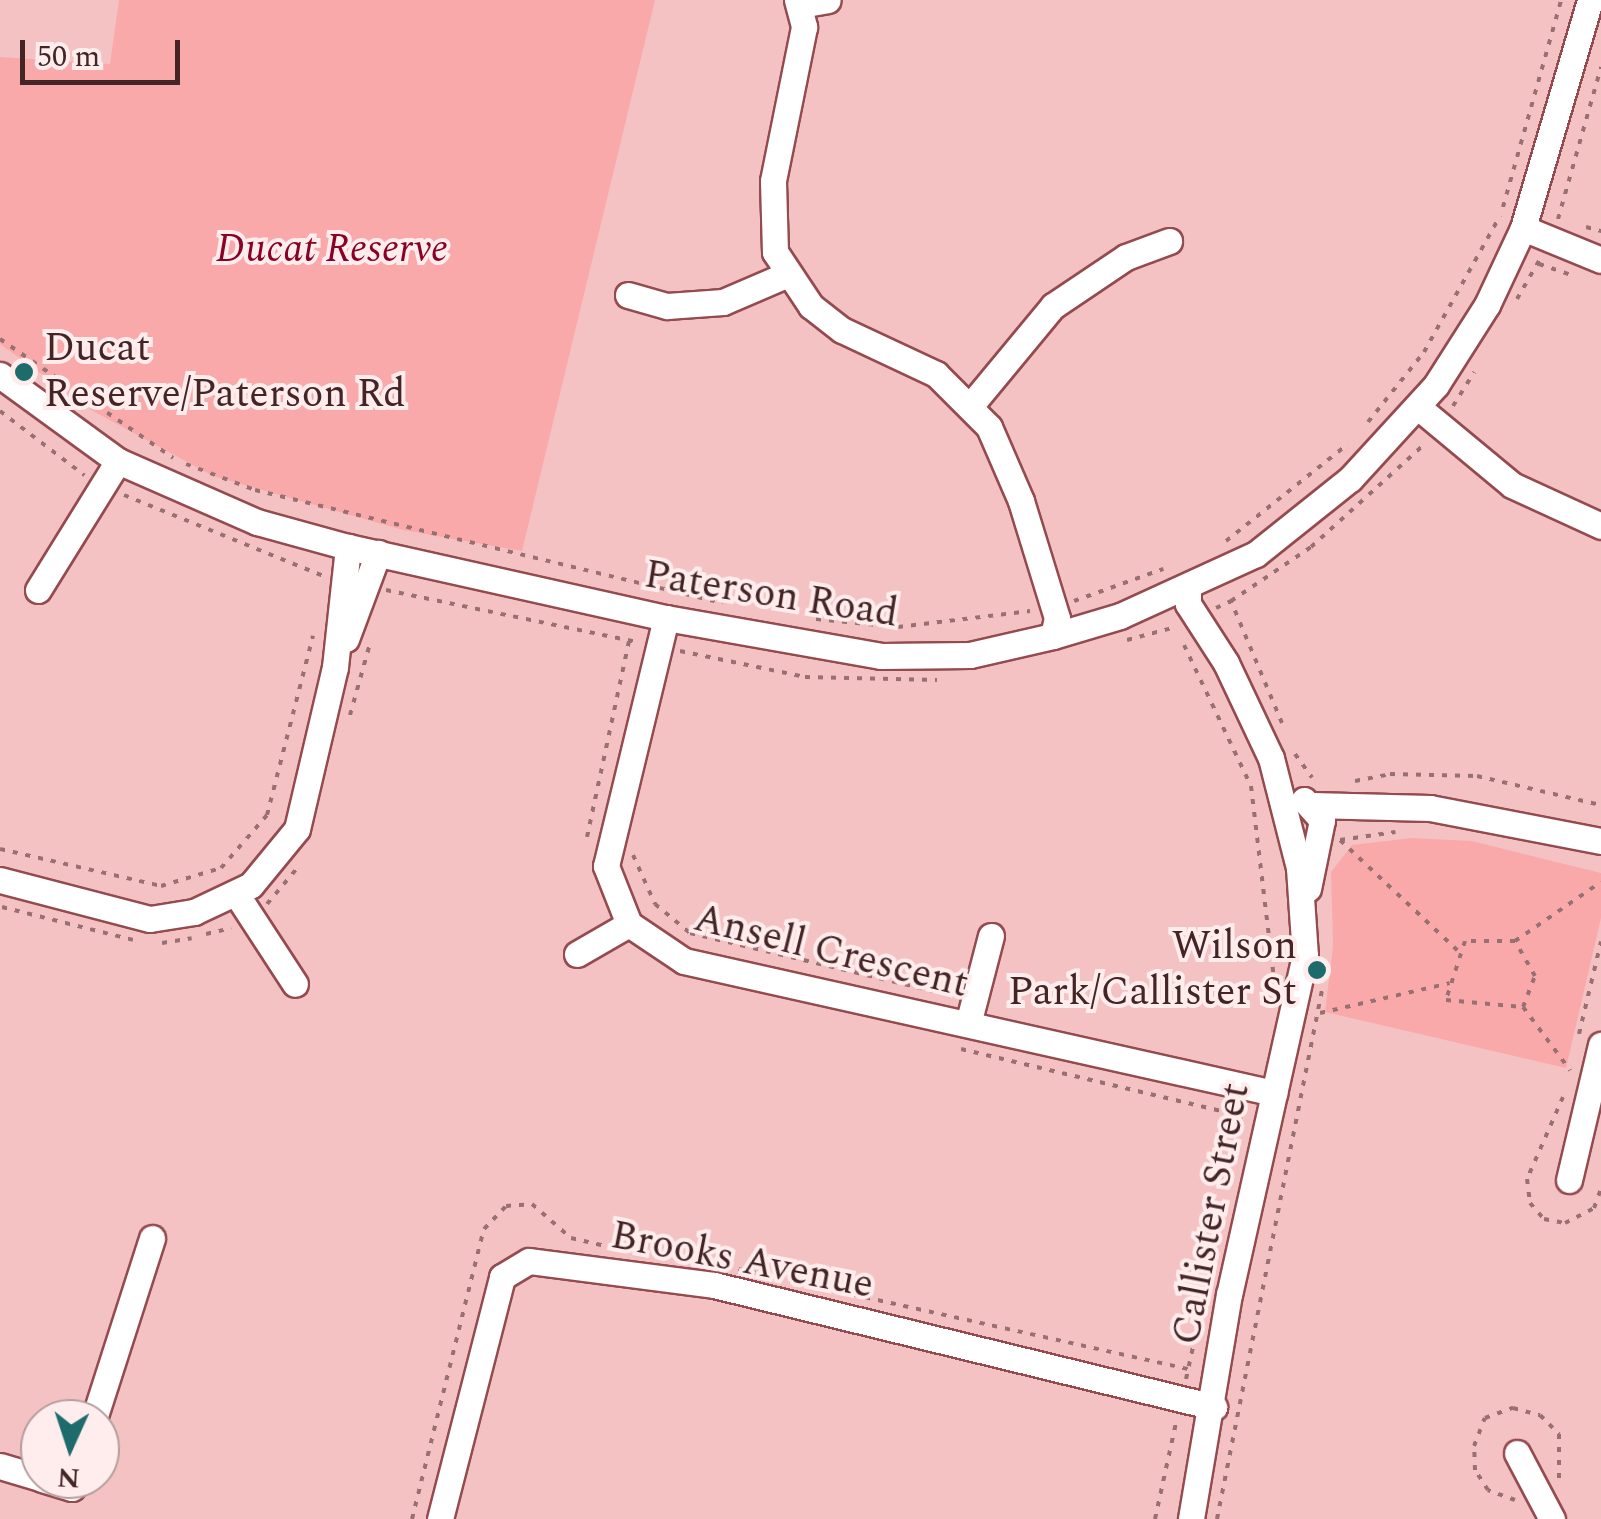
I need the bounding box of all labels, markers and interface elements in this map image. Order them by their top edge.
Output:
scale bar [25,20,185,82]
text: 50 m [37,34,100,80]
park label: Ducat Reserve [216,226,448,274]
place label: Ducat Reserve/Paterson Rd [44,325,406,419]
marker: Ducat Reserve/Paterson Rd [13,361,35,383]
street label: Paterson Road [641,551,901,639]
street label: Ansell Crescent [689,895,973,1009]
place label: Wilson Park/Callister St [1008,923,1297,1017]
marker: Wilson Park/Callister St [1306,959,1328,981]
street label: Callister Street [1163,1079,1261,1349]
street label: Brooks Avenue [607,1212,877,1310]
north arrow [20,1399,120,1499]
text: N [56,1455,81,1500]

